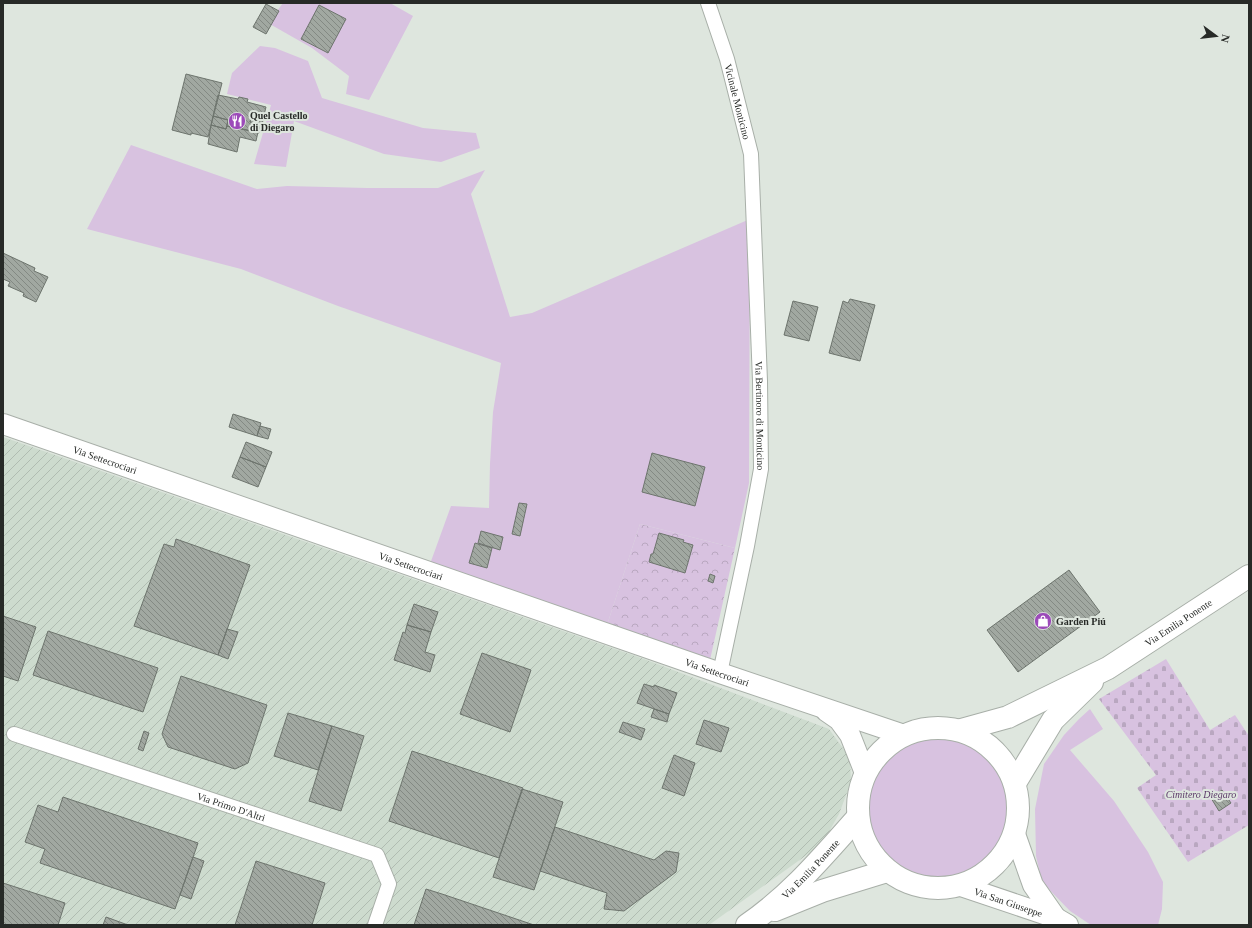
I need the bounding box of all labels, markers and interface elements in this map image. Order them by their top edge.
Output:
north arrow [1196,16,1236,56]
text: N [1219,33,1232,44]
street label: Vicinale Monticino [723,63,753,140]
place label: Quel Castello di Diegaro [250,110,308,133]
restaurant icon: Quel Castello di Diegaro [227,111,247,131]
street label: Via Bertinoro di Monticino [754,361,767,470]
street label: Via Settecrociari [72,443,139,476]
street label: Via Settecrociari [378,550,445,582]
street label: Via Emilia Ponente [1143,596,1214,648]
shop icon: Garden Piú [1033,611,1053,631]
place label: Garden Piú [1056,616,1106,627]
street label: Via Settecrociari [684,656,751,688]
park label: Cimitero Diegaro [1166,789,1236,800]
street label: Via Primo D'Altri [196,790,267,823]
street label: Via Emilia Ponente [779,836,842,900]
street label: Via San Giuseppe [973,885,1045,919]

